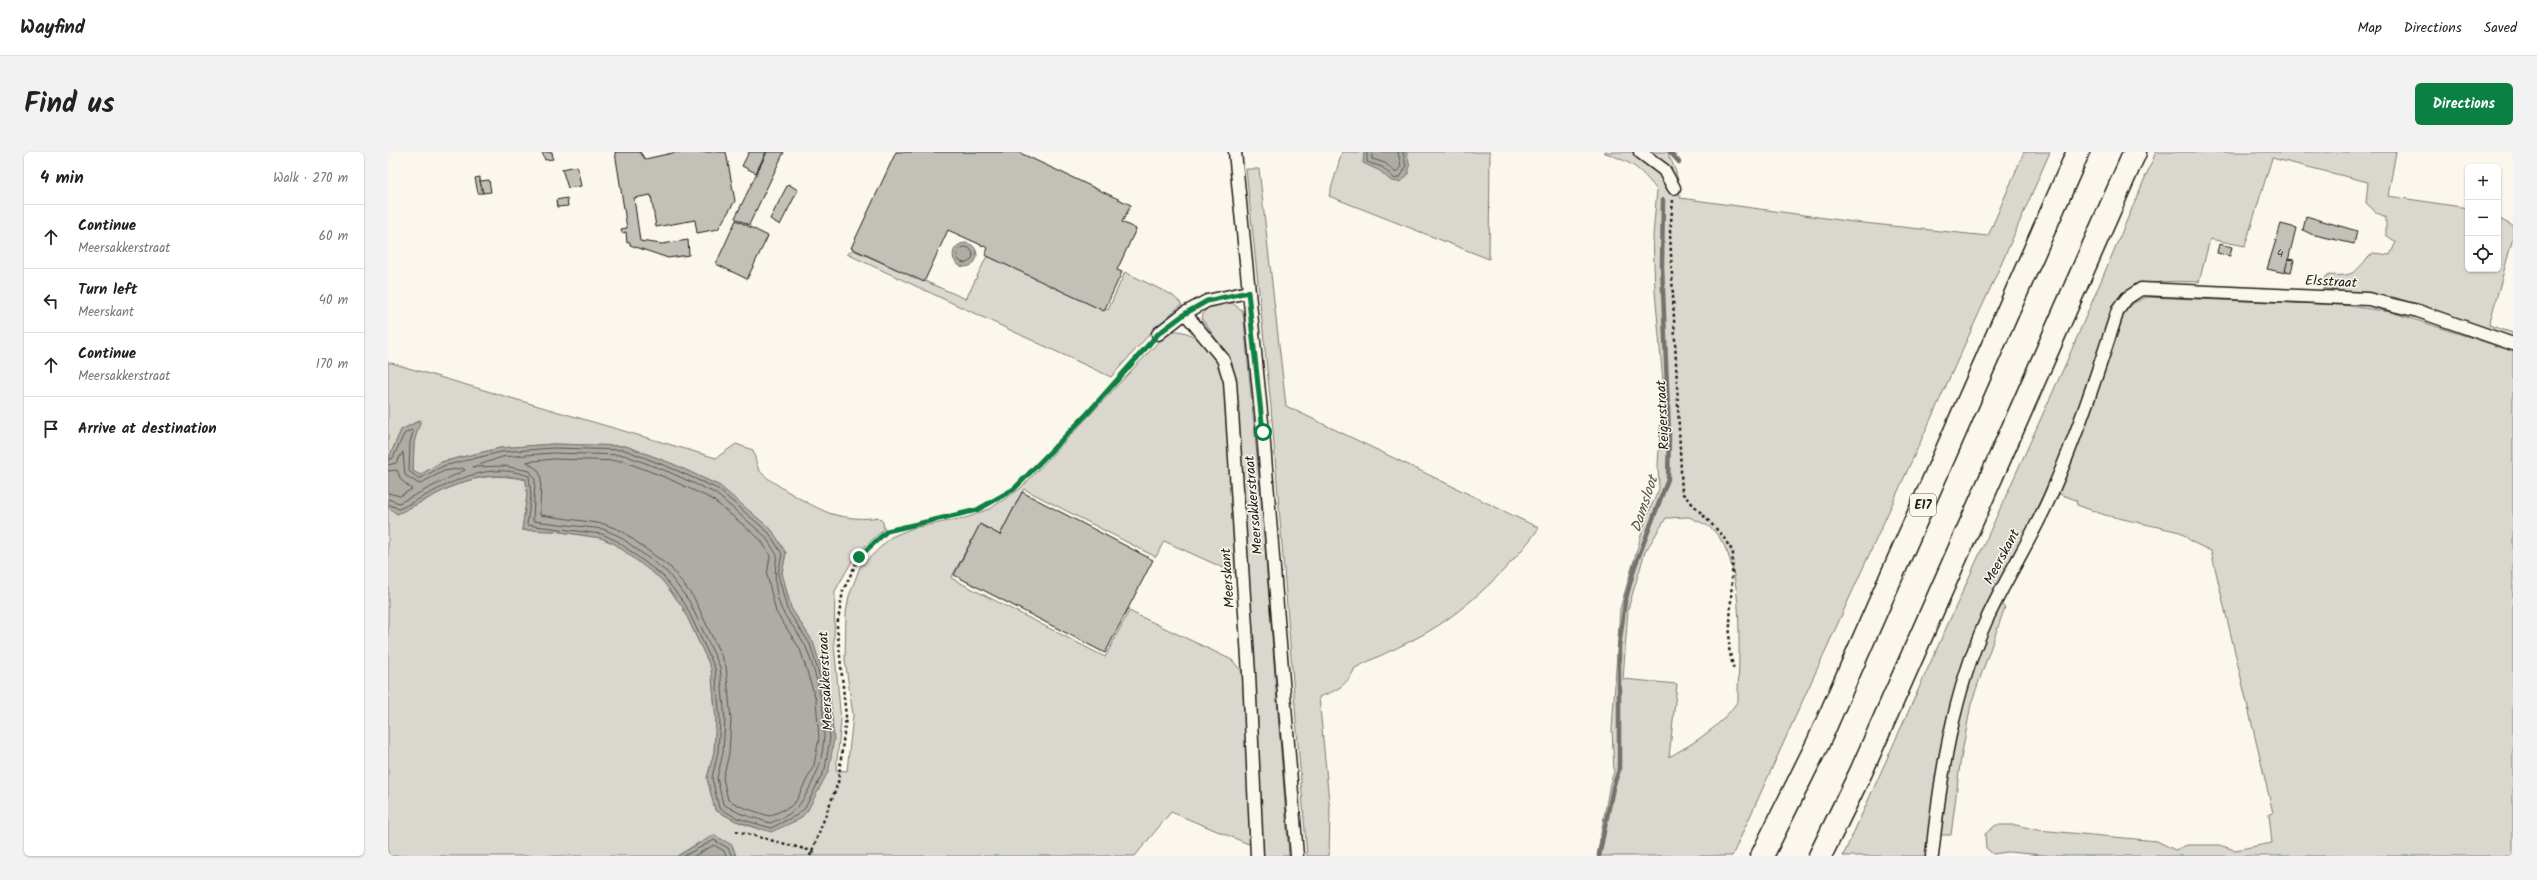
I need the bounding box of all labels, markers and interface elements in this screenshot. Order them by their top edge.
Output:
text: Wayfind [20,13,85,43]
text: Map [2357,17,2382,39]
text: Directions [2404,17,2462,39]
text: Saved [2484,17,2517,39]
text: Find us [24,82,115,127]
button: Directions [2415,83,2513,125]
map controls [2465,164,2501,272]
button: + [2465,164,2501,200]
text: 4 min [40,165,84,192]
text: Walk · 270 m [273,168,348,189]
button: − [2465,200,2501,236]
text: Continue [78,214,136,238]
icon: ahead [40,226,62,248]
text: 60 m [319,226,348,247]
button: locate [2465,236,2501,272]
text: Meersakkerstraat [78,238,170,259]
house number: 4 [2277,244,2284,263]
street label: Elsstraat [2304,270,2358,294]
text: Turn left [78,278,138,302]
icon: left [40,290,62,312]
text: 40 m [319,290,348,311]
text: Meerskant [78,302,134,323]
text: Continue [78,342,136,366]
icon: ahead [40,354,62,376]
text: 170 m [316,354,348,375]
text: Meersakkerstraat [78,366,170,387]
street label: Reigerstraat [1650,379,1676,451]
text: Arrive at destination [78,417,217,441]
icon: arrive [40,418,62,440]
route start [1254,423,1272,441]
street label: Meersakkerstraat [1239,454,1269,555]
water label: Damsloot [1625,471,1666,535]
road number: E17 [1910,494,1936,516]
street label: Meerskant [1978,525,2026,589]
street label: Meerskant [1215,547,1241,609]
route end [850,548,868,566]
street label: Meersakkerstraat [812,630,840,731]

